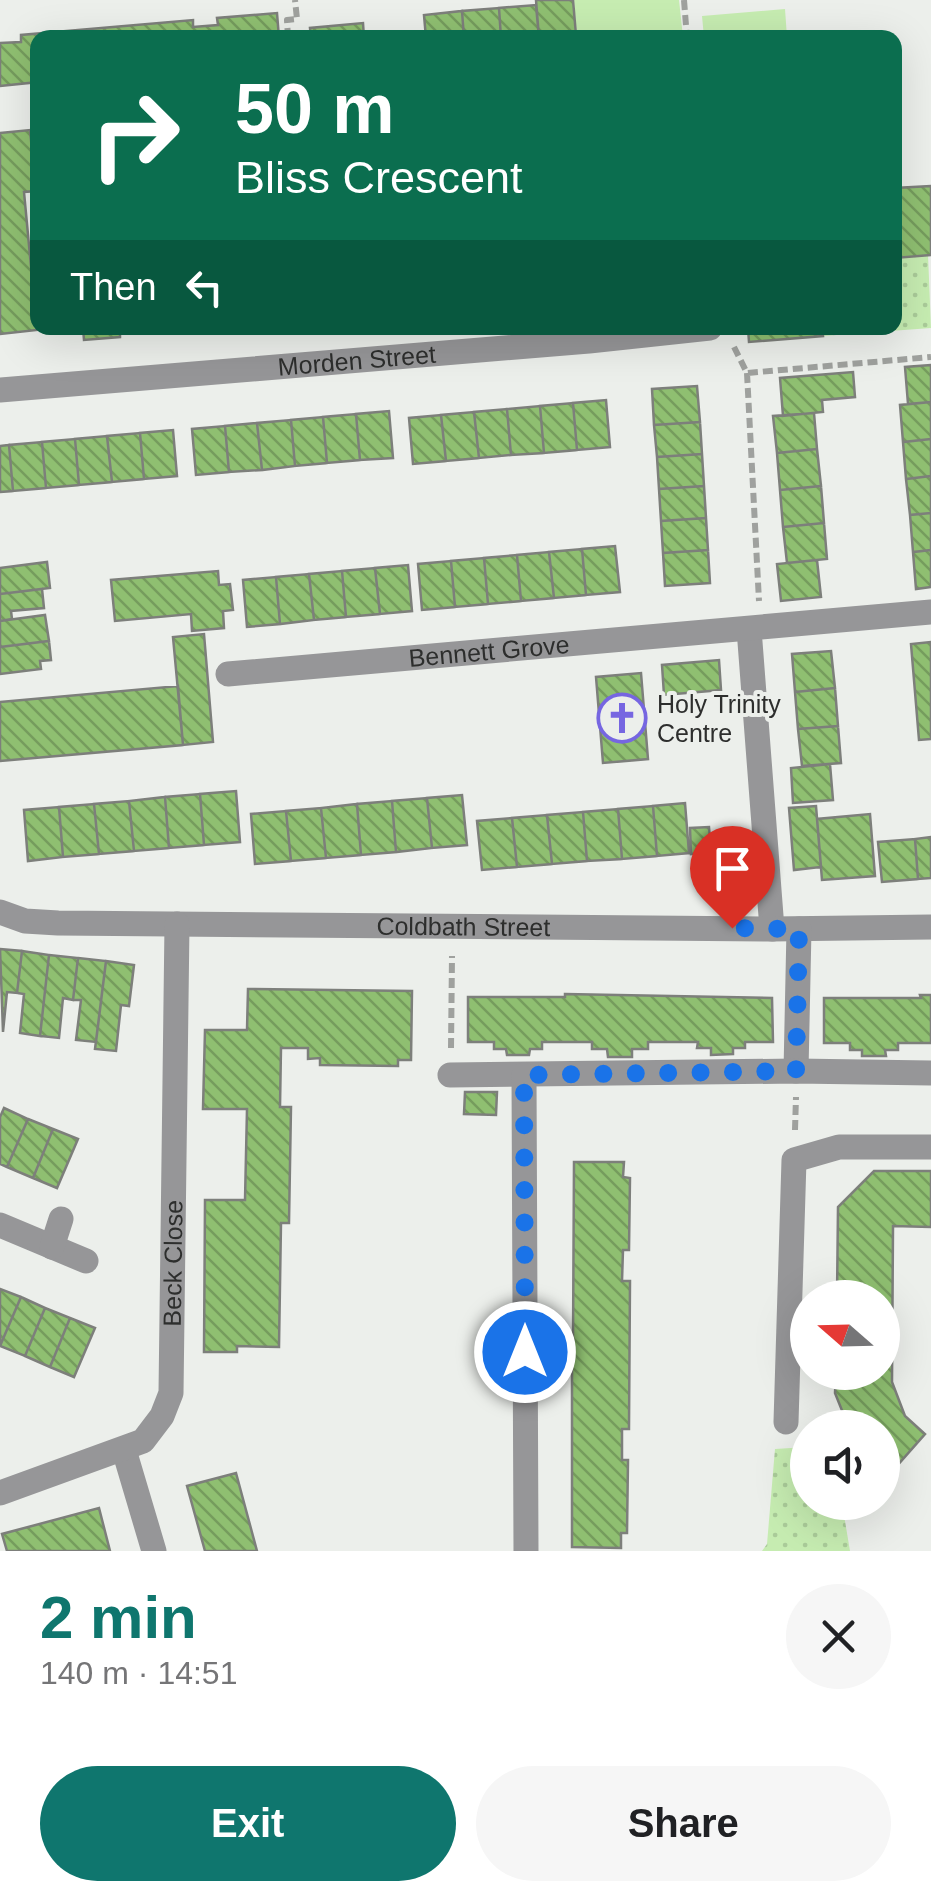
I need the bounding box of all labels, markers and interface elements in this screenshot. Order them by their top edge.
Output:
icon: right [70,70,200,200]
text: 50 m [235,70,395,148]
text: Bliss Crescent [235,152,523,203]
icon: left [177,260,232,315]
text: Then [70,266,157,308]
street label: Morden Street [277,340,437,381]
street label: Bennett Grove [407,630,571,672]
place label: Holy Trinity Centre [657,690,781,747]
church icon: Holy Trinity Centre [596,692,648,744]
pin [690,826,775,929]
icon: arrive [705,841,760,896]
street label: Coldbath Street [376,912,550,941]
street label: Beck Close [158,1200,187,1327]
north arrow [790,1280,900,1390]
map controls [790,1280,900,1520]
position arrow [473,1300,577,1404]
button: sound [790,1410,900,1520]
text: 2 min [40,1584,197,1651]
button: close [786,1584,891,1689]
text: 140 m · 14:51 [40,1655,237,1691]
button: Exit [40,1766,456,1881]
button: Share [476,1766,891,1881]

